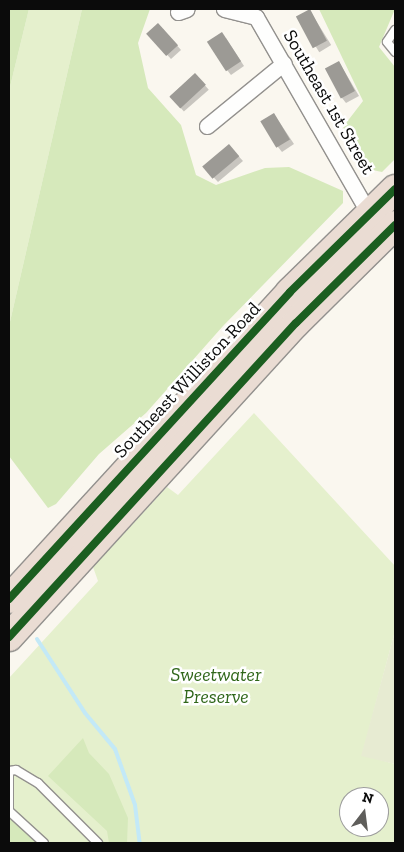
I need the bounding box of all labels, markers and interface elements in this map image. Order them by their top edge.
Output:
street label: Southeast 1st Street [278,26,380,178]
street label: Southeast Williston Road [109,297,265,463]
park label: Sweetwater Preserve [171,664,261,708]
north arrow [339,787,389,837]
text: N [360,788,375,808]

